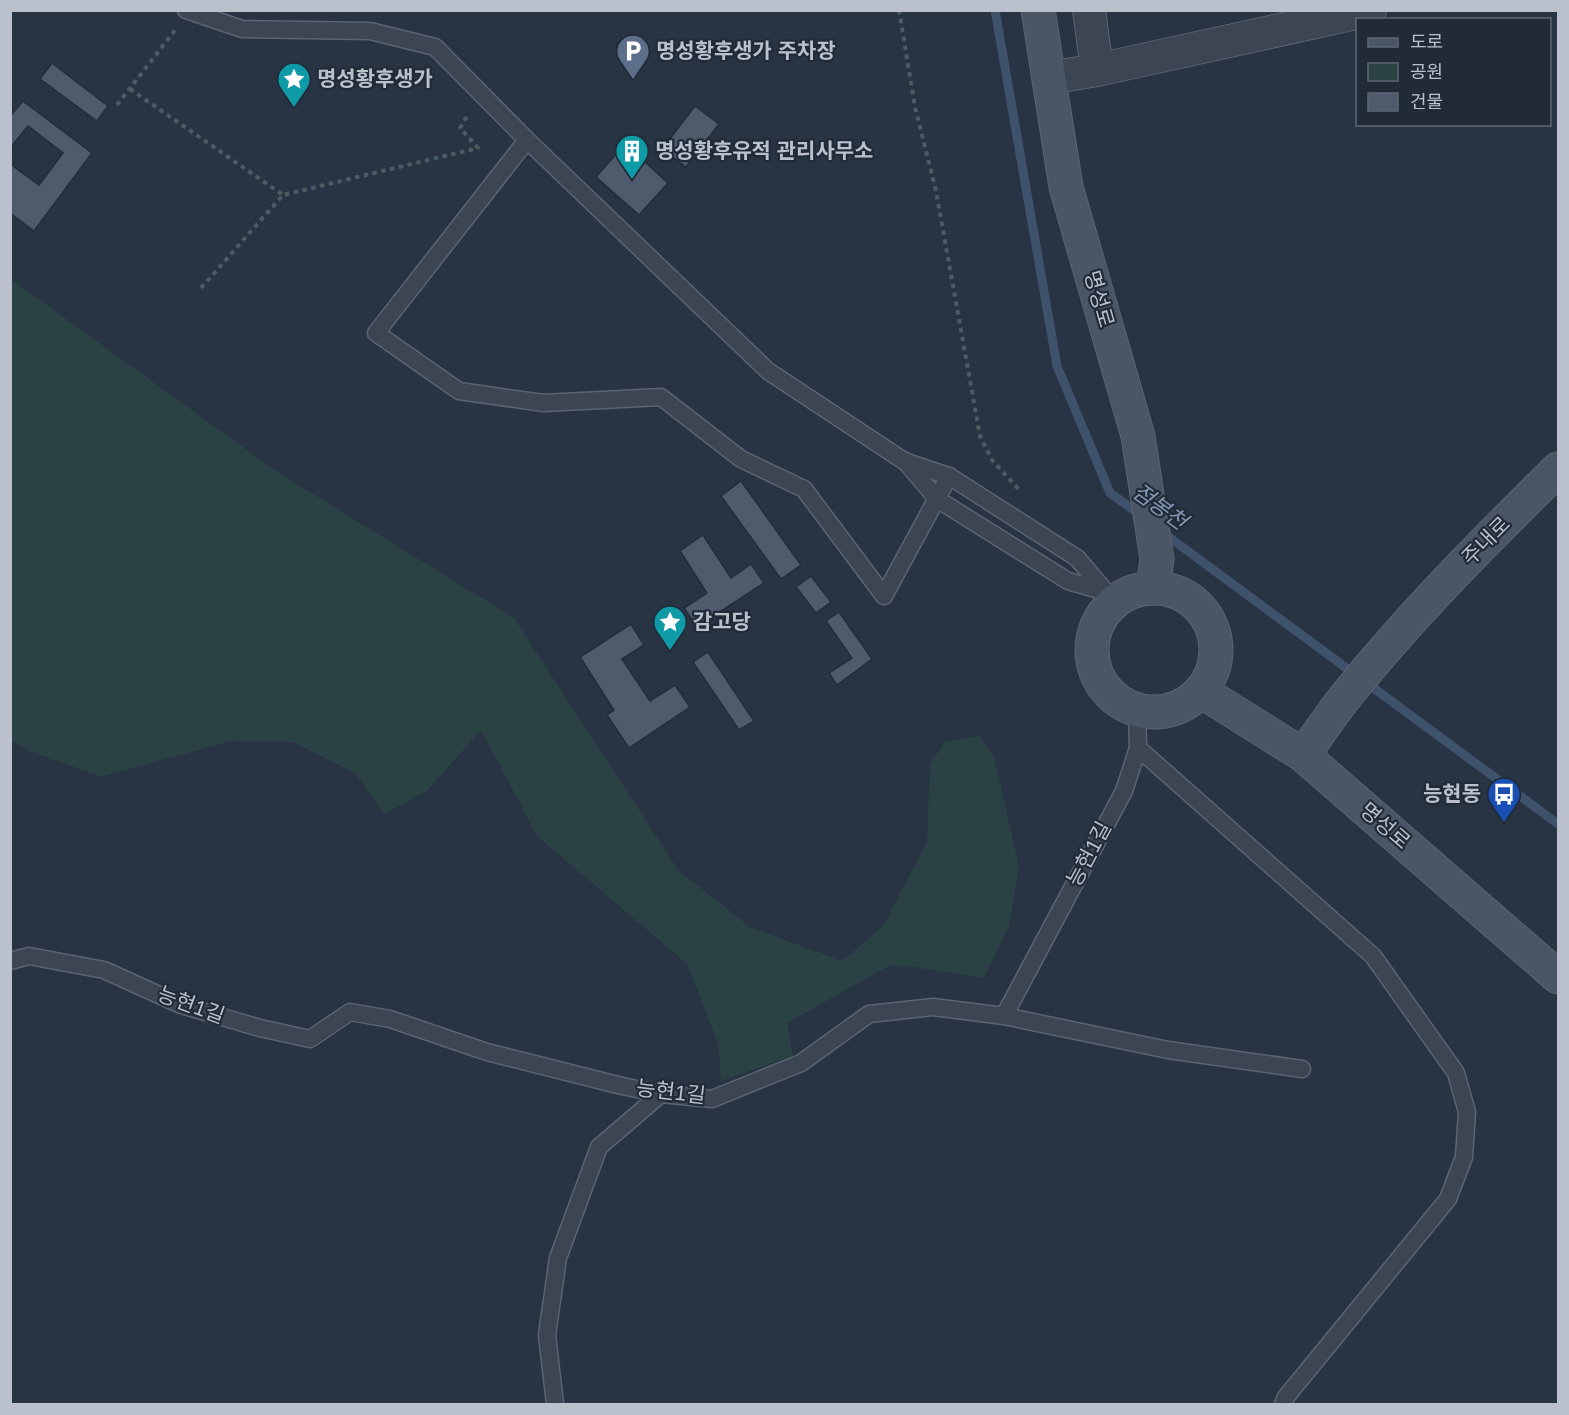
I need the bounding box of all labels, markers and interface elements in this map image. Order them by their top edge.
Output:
legend [1356,18,1551,126]
text: 도로 [1410,32,1443,52]
parking icon: 명성황후생가 주차장 [615,33,651,80]
place label: 명성황후생가 주차장 [656,39,836,62]
place icon: 명성황후생가 [276,61,312,108]
text: 공원 [1410,62,1443,82]
place label: 명성황후생가 [317,67,433,90]
text: 건물 [1410,92,1443,112]
building icon: 명성황후유적 관리사무소 [614,133,650,180]
place label: 명성황후유적 관리사무소 [655,139,873,162]
street label: 명성로 [1080,268,1119,330]
water label: 점봉천 [1128,478,1194,536]
street label: 주내로 [1457,512,1514,569]
place icon: 감고당 [652,604,688,651]
place label: 감고당 [693,610,751,633]
bus stop icon: 능현동 [1486,776,1522,823]
place label: 능현동 [1423,782,1481,805]
street label: 명성로 [1356,798,1415,853]
street label: 능현1길 [1062,818,1115,890]
street label: 능현1길 [155,982,228,1027]
street label: 능현1길 [635,1076,707,1107]

